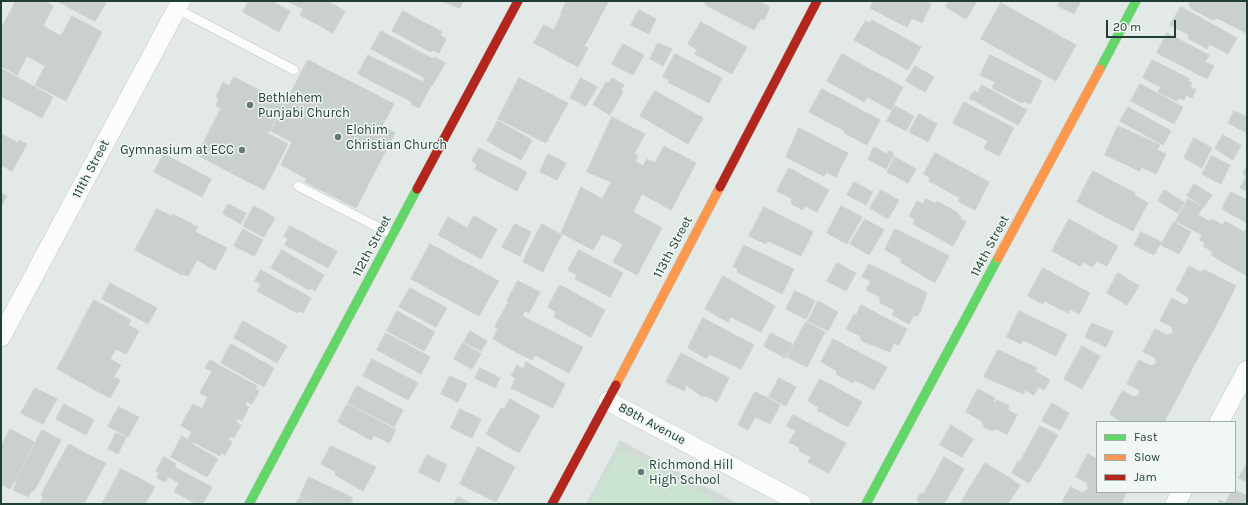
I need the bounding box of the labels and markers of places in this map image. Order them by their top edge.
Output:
place label: Bethlehem Punjabi Church [258,90,350,121]
marker: Bethlehem Punjabi Church [245,100,255,110]
place label: Elohim Christian Church [346,122,447,153]
marker: Elohim Christian Church [333,132,343,142]
place label: Gymnasium at ECC [120,142,234,158]
marker: Gymnasium at ECC [237,145,247,155]
place label: Richmond Hill High School [649,457,733,488]
marker: Richmond Hill High School [636,467,646,477]

